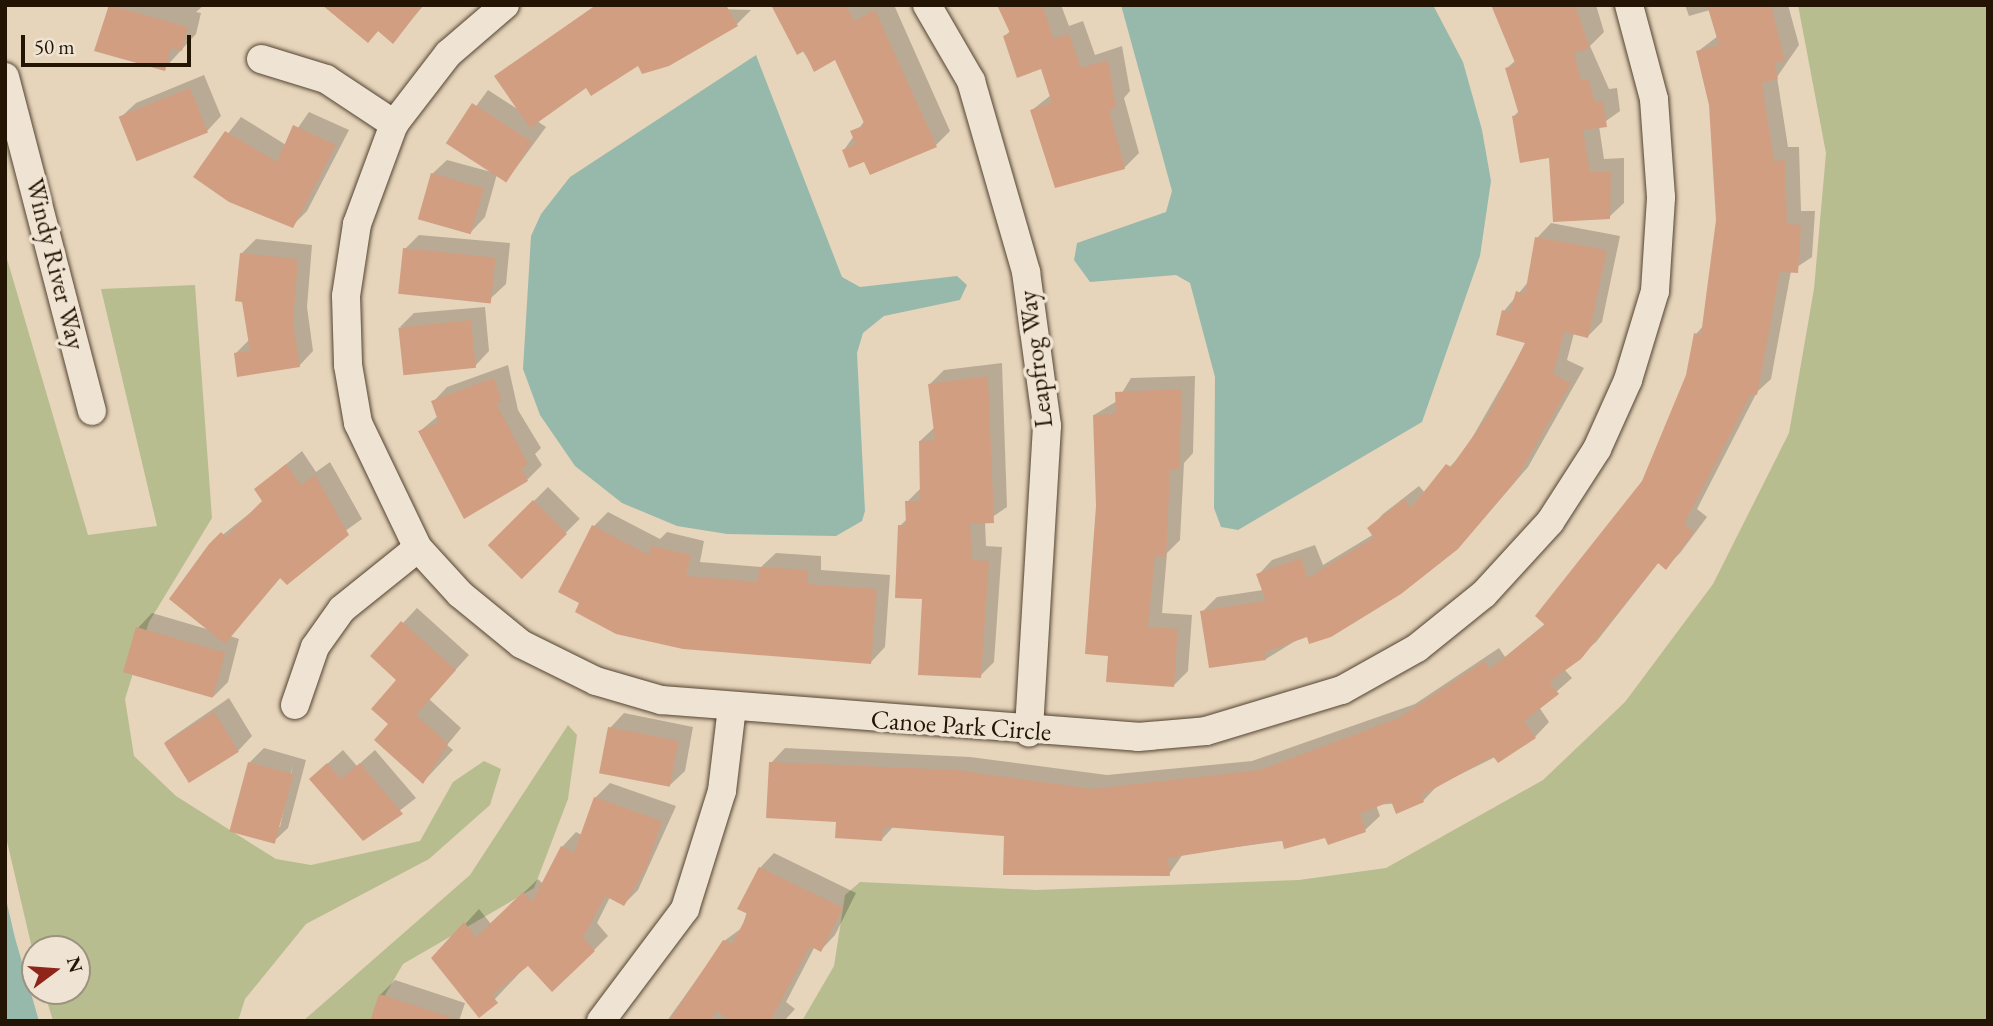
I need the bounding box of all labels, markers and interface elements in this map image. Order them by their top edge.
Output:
scale bar [24,21,194,65]
text: 50 m [34,33,75,60]
street label: Windy River Way [19,175,91,353]
street label: Leapfrog Way [1012,288,1060,430]
street label: Canoe Park Circle [870,704,1052,748]
north arrow [21,935,91,1005]
text: N [61,954,89,975]

